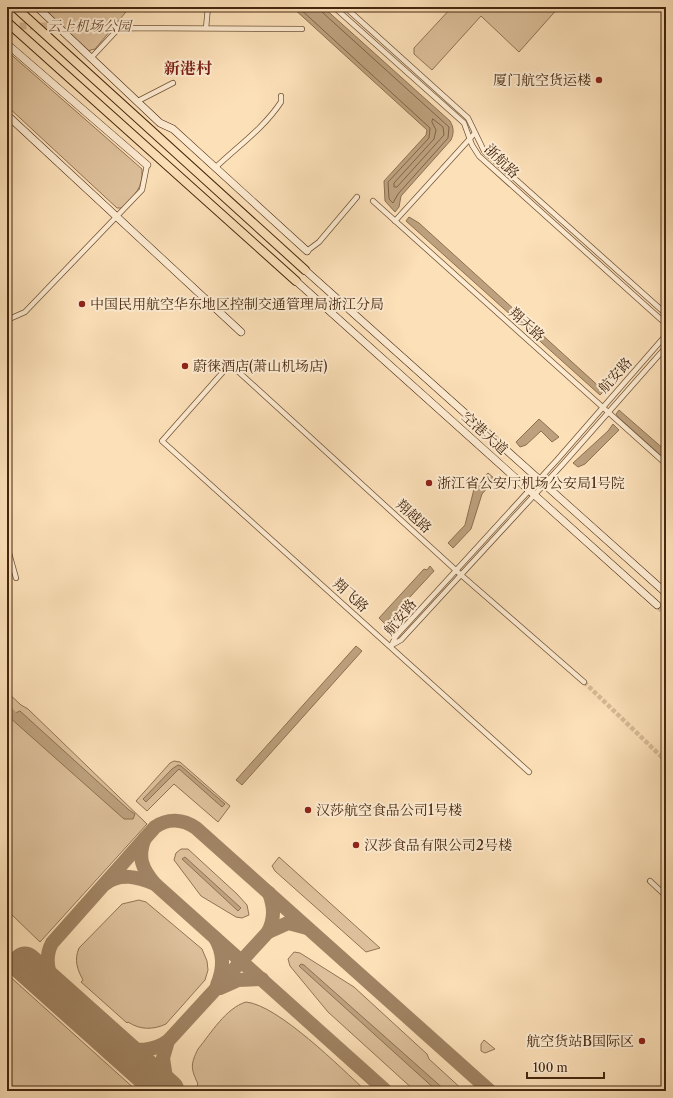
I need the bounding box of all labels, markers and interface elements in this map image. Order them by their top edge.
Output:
park label: 云上机场公园 [47,17,133,35]
district label: 新港村 [164,58,212,78]
place label: 厦门航空货运楼 [493,71,591,89]
marker: 厦门航空货运楼 [594,75,604,85]
street label: 浙航路 [481,140,523,182]
place label: 中国民用航空华东地区控制交通管理局浙江分局 [90,295,384,313]
marker: 中国民用航空华东地区控制交通管理局浙江分局 [77,299,87,309]
street label: 翔天路 [505,303,549,345]
street label: 航安路 [594,353,636,397]
place label: 蔚徕酒店(萧山机场店) [193,357,328,375]
marker: 蔚徕酒店(萧山机场店) [180,361,190,371]
street label: 空港大道 [458,408,512,458]
place label: 浙江省公安厅机场公安局1号院 [437,474,625,492]
marker: 浙江省公安厅机场公安局1号院 [424,478,434,488]
street label: 翔越路 [392,495,436,537]
street label: 翔飞路 [329,574,373,616]
street label: 航安路 [380,595,420,639]
place label: 汉莎航空食品公司1号楼 [316,801,462,819]
marker: 汉莎航空食品公司1号楼 [303,805,313,815]
place label: 汉莎食品有限公司2号楼 [364,836,512,854]
marker: 汉莎食品有限公司2号楼 [351,840,361,850]
place label: 航空货站B国际区 [526,1032,634,1050]
marker: 航空货站B国际区 [637,1036,647,1046]
scale bar [527,1054,604,1080]
text: 100 m [533,1060,568,1075]

